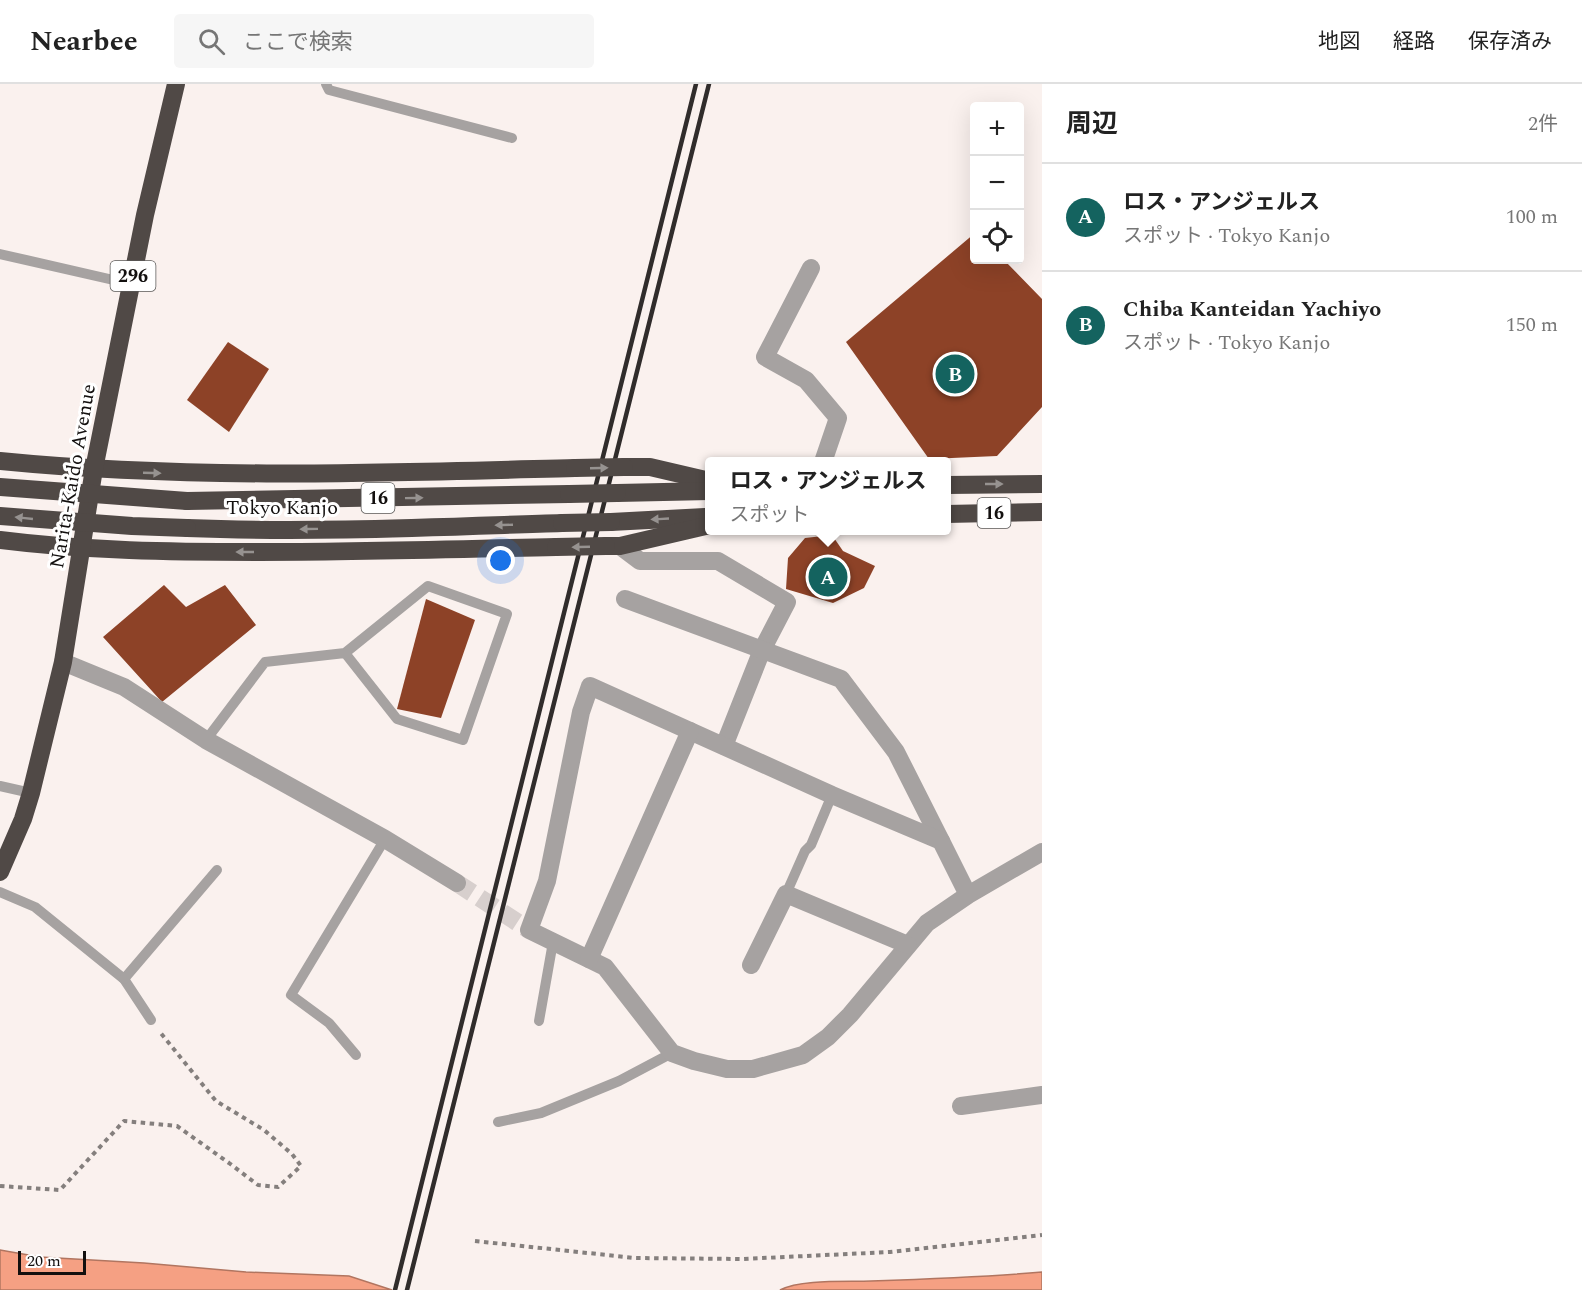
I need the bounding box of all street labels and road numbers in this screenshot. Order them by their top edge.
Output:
road number: 296 [110,261,156,291]
street label: Narita-Kaido Avenue [42,382,104,571]
road number: 16 [362,483,394,513]
street label: Tokyo Kanjo [226,493,338,523]
road number: 16 [978,498,1010,528]

